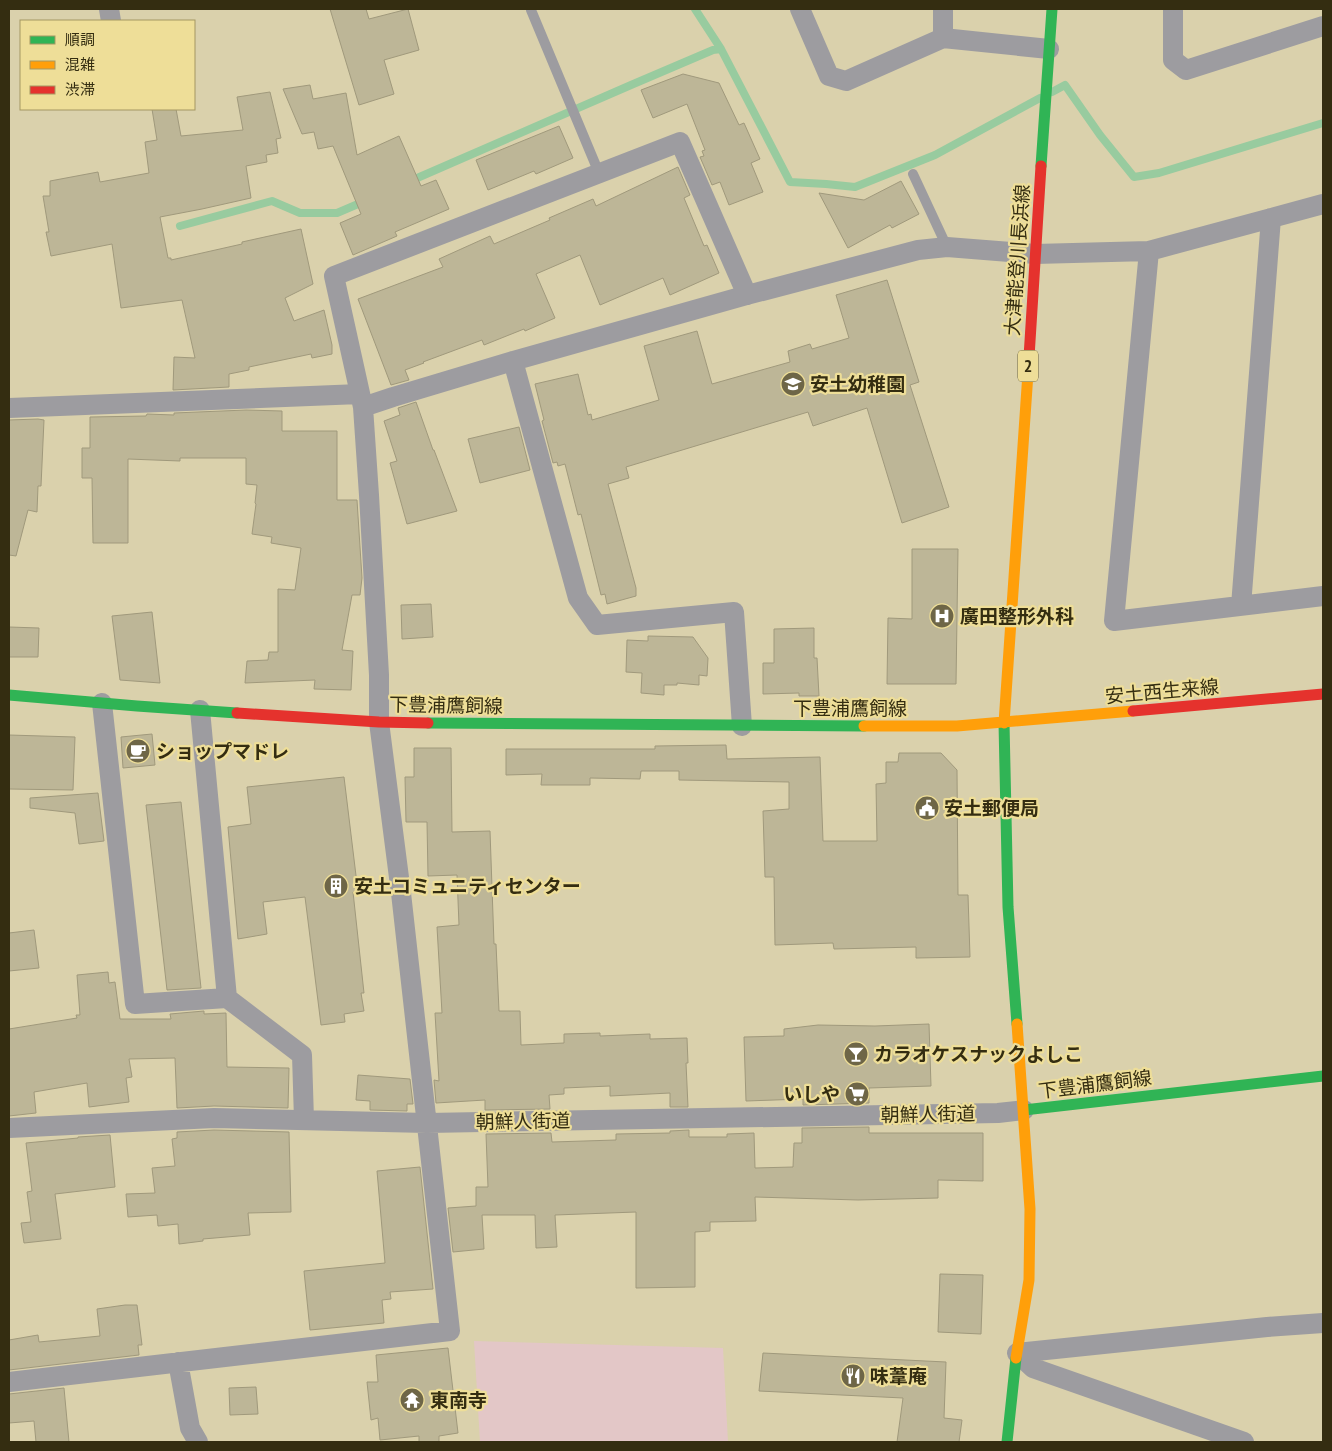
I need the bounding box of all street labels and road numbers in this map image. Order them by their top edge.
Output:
street label: 大津能登川長浜線 [1000,183,1034,337]
road number: 2 [1018,351,1038,382]
street label: 安土西生来線 [1104,674,1220,708]
street label: 下豊浦鷹飼線 [389,692,503,718]
street label: 下豊浦鷹飼線 [793,696,907,720]
street label: 下豊浦鷹飼線 [1037,1065,1153,1103]
street label: 朝鮮人街道 [880,1101,976,1127]
street label: 朝鮮人街道 [475,1108,571,1134]

